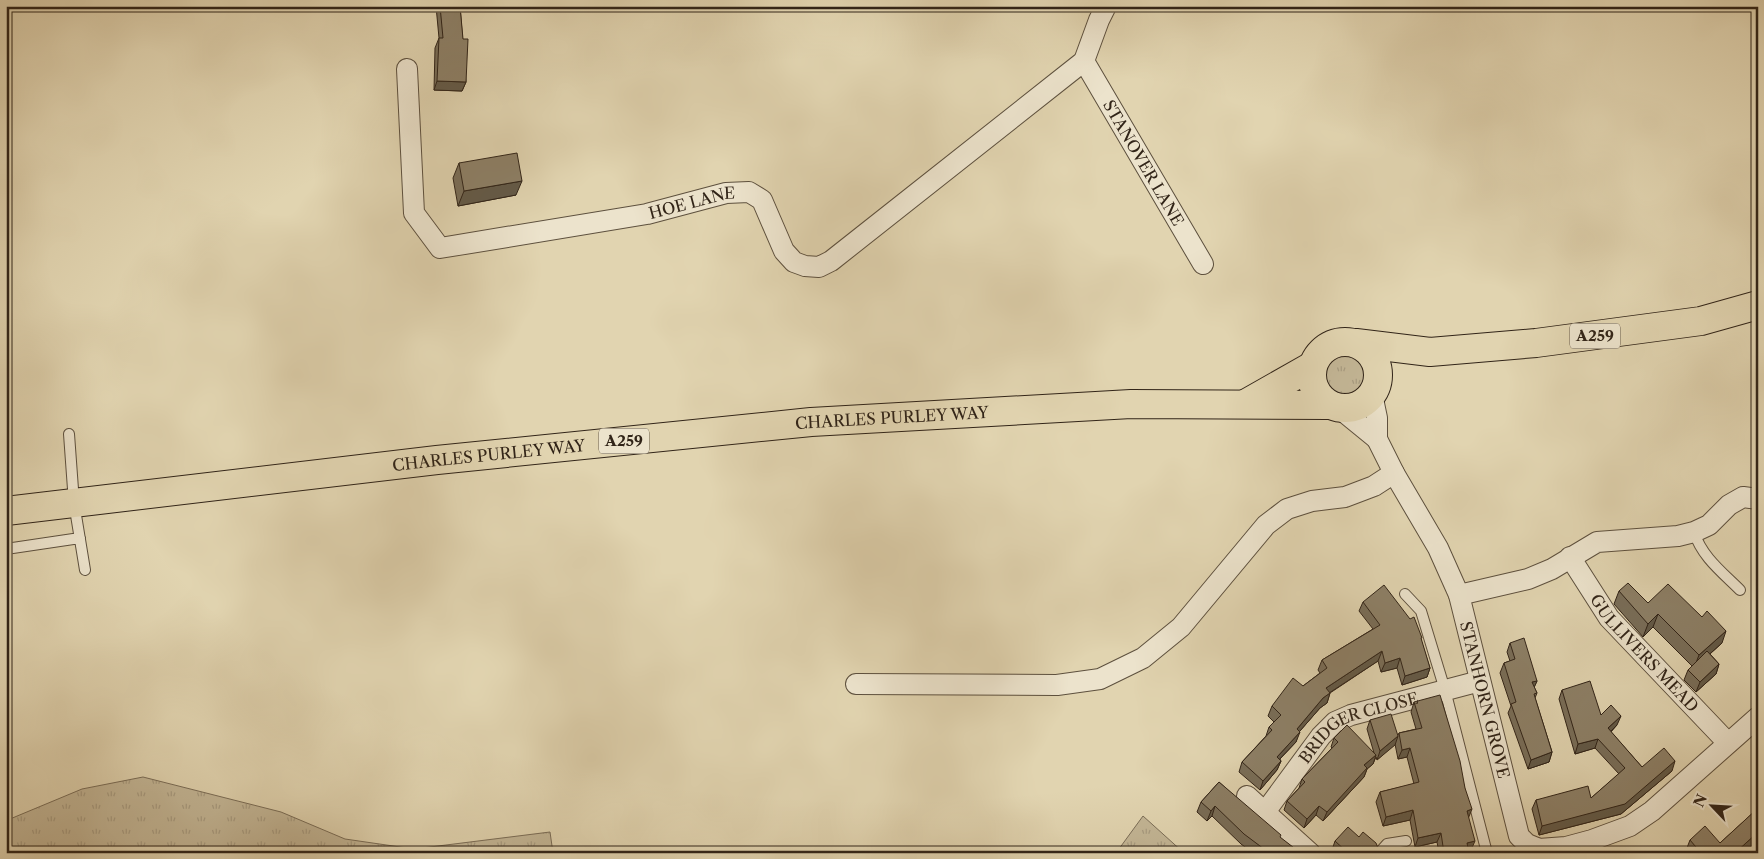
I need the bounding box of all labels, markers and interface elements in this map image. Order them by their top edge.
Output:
street label: STANOVER LANE [1099,96,1188,229]
street label: HOE LANE [647,183,735,223]
road number: A259 [1570,324,1620,348]
street label: CHARLES PURLEY WAY [794,402,990,434]
road number: A259 [599,428,649,454]
street label: CHARLES PURLEY WAY [391,435,587,475]
street label: GULLIVERS MEAD [1586,590,1703,716]
street label: STANHORN GROVE [1456,619,1514,780]
street label: BRIDGER CLOSE [1294,688,1421,767]
north arrow [1686,782,1736,832]
text: N [1689,791,1711,810]

